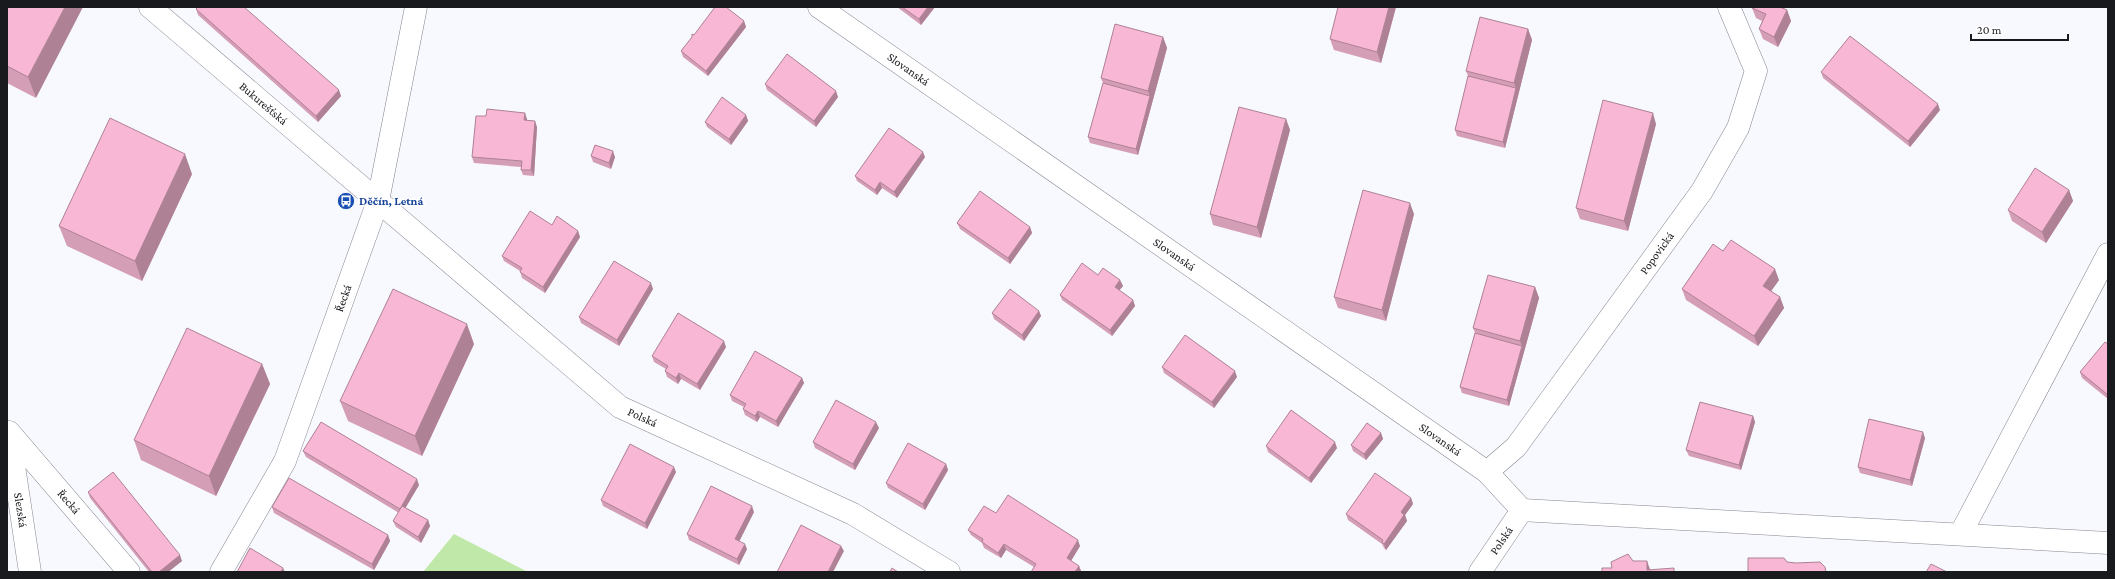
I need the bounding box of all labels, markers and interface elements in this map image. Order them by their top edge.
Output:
scale bar [1971,16,2068,42]
text: 20 m [1977,23,2002,37]
street label: Slovanská [885,50,933,89]
street label: Bukurešťská [237,79,291,128]
bus stop icon: Děčín, Letná [336,191,356,211]
place label: Děčín, Letná [359,194,424,208]
street label: Popovická [1637,229,1677,277]
street label: Slovanská [1151,235,1198,274]
street label: Řecká [332,282,355,314]
street label: Polská [626,405,660,430]
street label: Slovanská [1417,420,1464,459]
street label: Řecká [54,487,84,517]
street label: Slezská [11,492,30,529]
street label: Polská [1487,523,1516,557]

